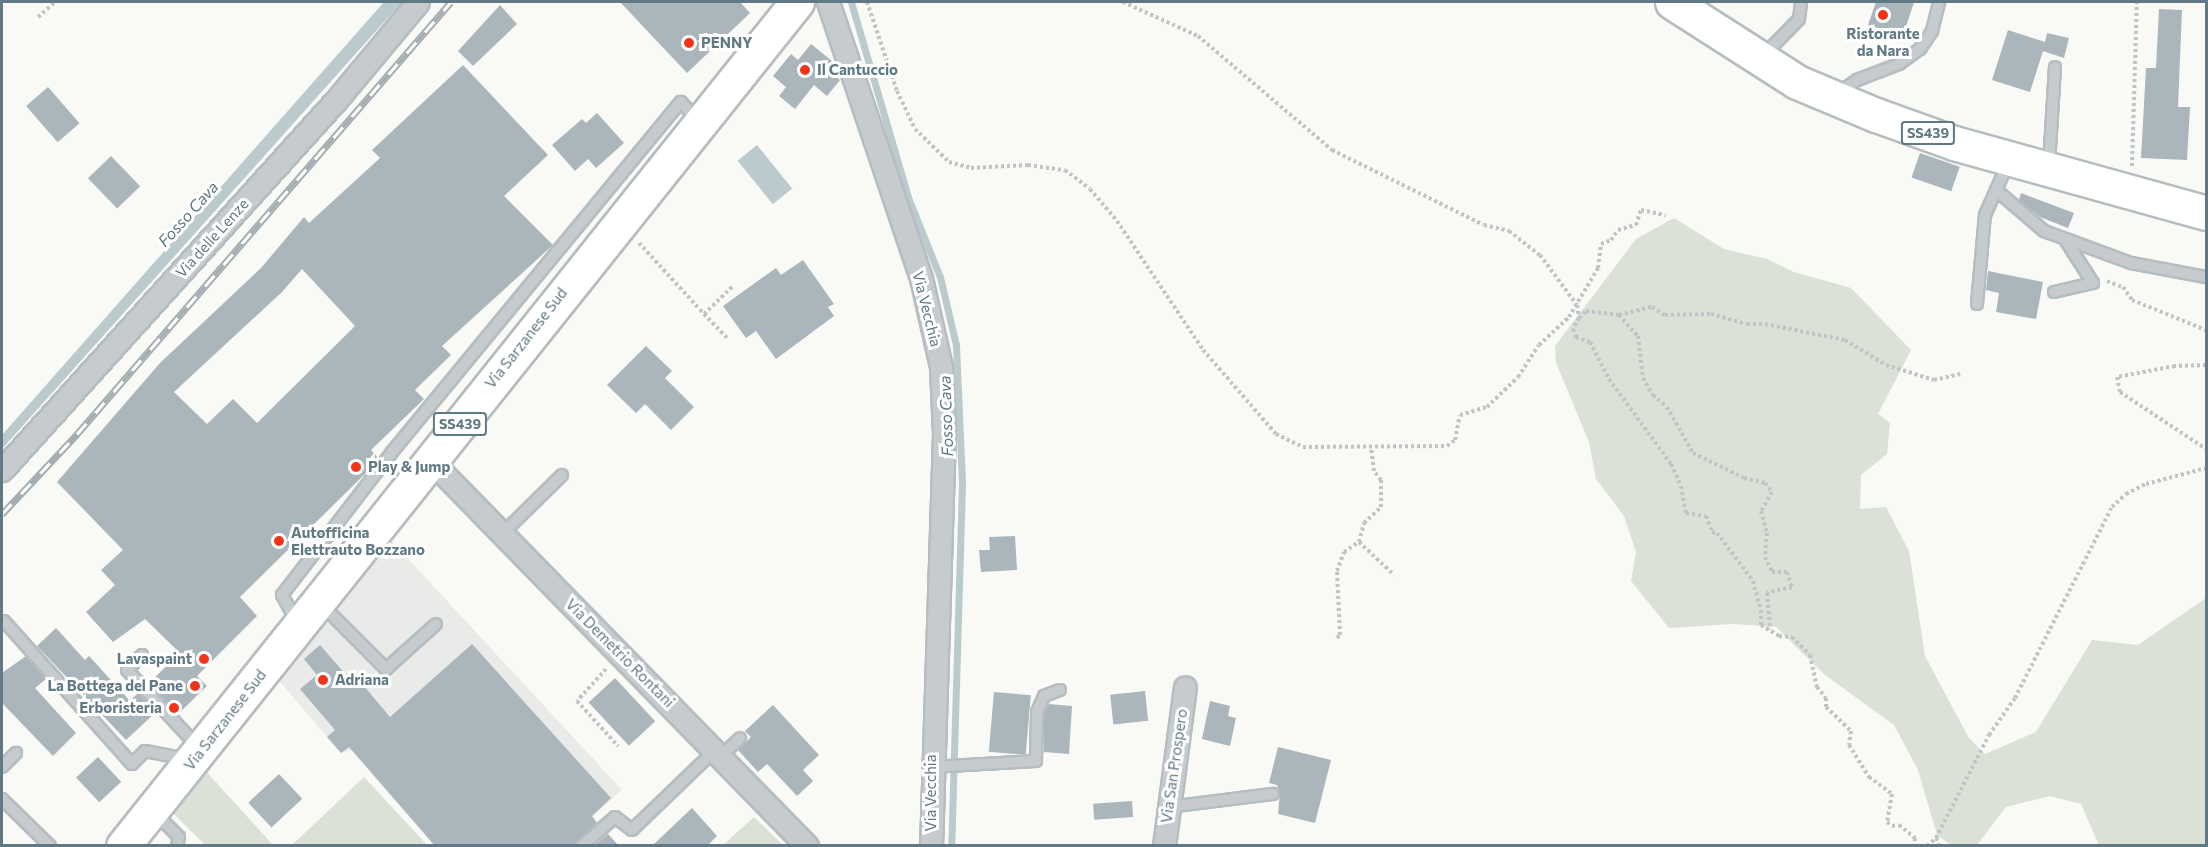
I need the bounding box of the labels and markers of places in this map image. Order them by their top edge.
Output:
marker: Ristorante da Nara [1876,8,1890,22]
place label: Ristorante da Nara [1846,24,1920,59]
place label: PENNY [701,34,752,52]
marker: PENNY [682,36,696,50]
place label: Il Cantuccio [817,61,898,79]
marker: Il Cantuccio [798,63,812,77]
place label: Play & Jump [368,458,450,476]
marker: Play & Jump [349,460,363,474]
place label: Autofficina Elettrauto Bozzano [291,523,425,558]
marker: Autofficina Elettrauto Bozzano [272,534,286,548]
place label: Lavaspaint [117,650,192,668]
marker: Lavaspaint [197,652,211,666]
place label: Adriana [335,671,389,689]
marker: Adriana [316,673,330,687]
place label: La Bottega del Pane [47,677,183,695]
marker: La Bottega del Pane [188,679,202,693]
place label: Erboristeria [79,699,162,717]
marker: Erboristeria [167,701,181,715]

